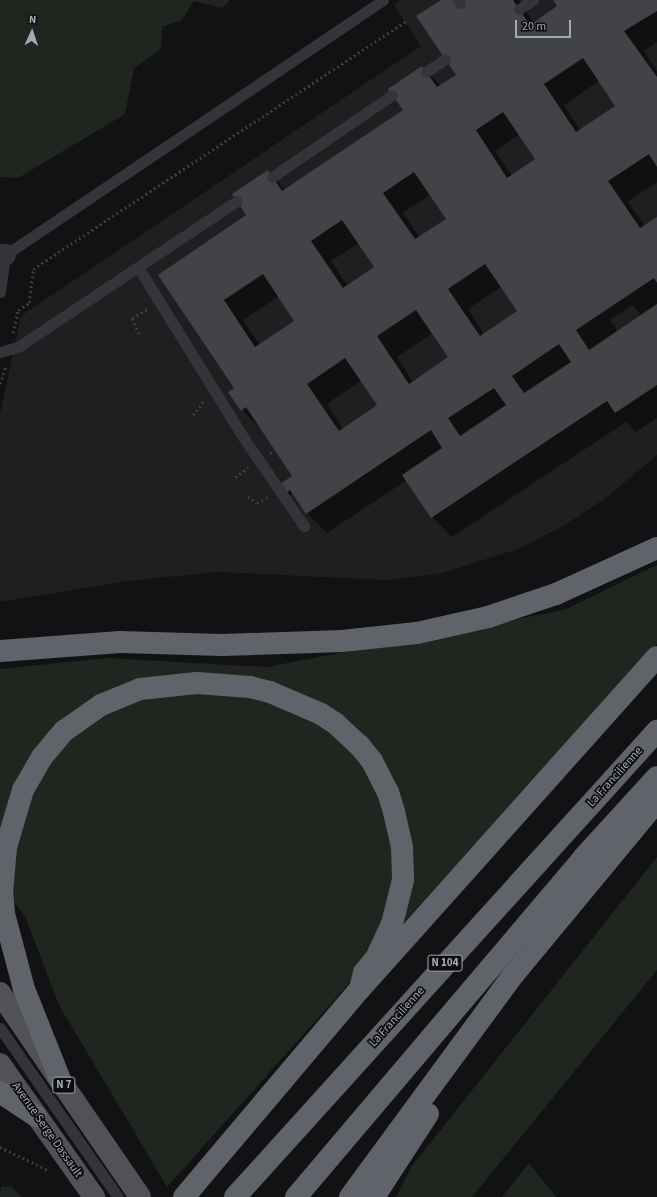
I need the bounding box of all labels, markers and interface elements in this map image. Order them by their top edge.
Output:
north arrow [12,12,52,52]
text: N [29,12,37,27]
scale bar [517,12,573,38]
text: 20 m [522,18,546,35]
street label: La Francilienne [584,744,646,810]
road number: N 104 [427,954,463,972]
street label: La Francilienne [366,984,428,1050]
road number: N 7 [52,1076,76,1094]
street label: Avenue Serge Dassault [9,1080,85,1180]

